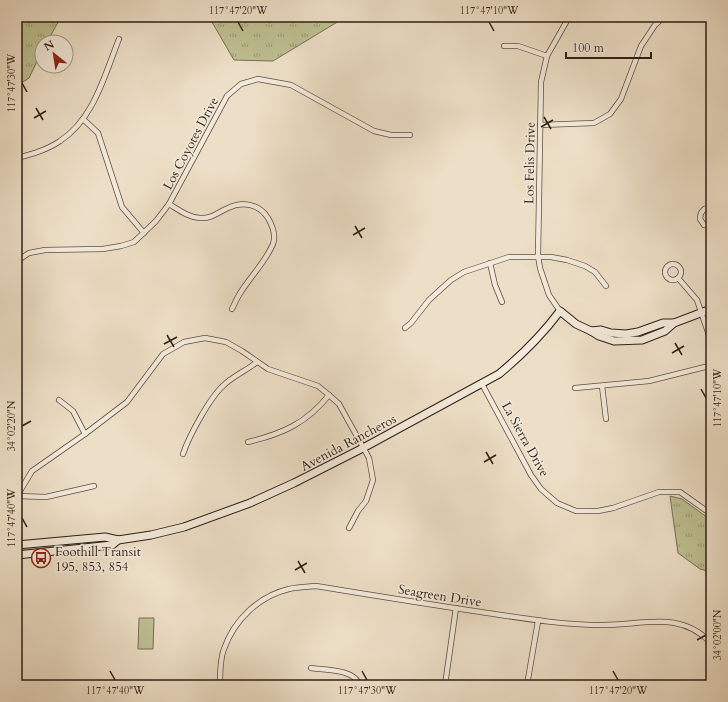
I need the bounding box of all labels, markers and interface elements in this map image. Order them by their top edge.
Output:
text: 117°47'20"W [209,4,268,18]
text: 117°47'10"W [460,4,519,18]
north arrow [34,34,74,74]
scale bar [566,34,651,60]
text: N [41,37,58,55]
text: 100 m [572,40,605,56]
text: 117°47'30"W [5,53,19,112]
street label: Los Coyotes Drive [159,94,223,193]
street label: Los Felis Drive [520,122,540,204]
text: 117°47'10"W [711,368,725,427]
street label: La Sierra Drive [497,399,553,480]
text: 34°02'20"N [5,400,19,451]
street label: Avenida Rancheros [297,410,399,476]
text: 117°47'40"W [5,488,19,547]
place label: Foothill Transit 195, 853, 854 [55,543,141,576]
bus stop icon: Foothill Transit 195, 853, 854 [30,547,52,569]
street label: Seagreen Drive [397,581,483,611]
text: 34°02'00"N [711,609,725,660]
text: 117°47'40"W [86,684,145,698]
text: 117°47'30"W [338,684,397,698]
text: 117°47'20"W [589,684,648,698]

